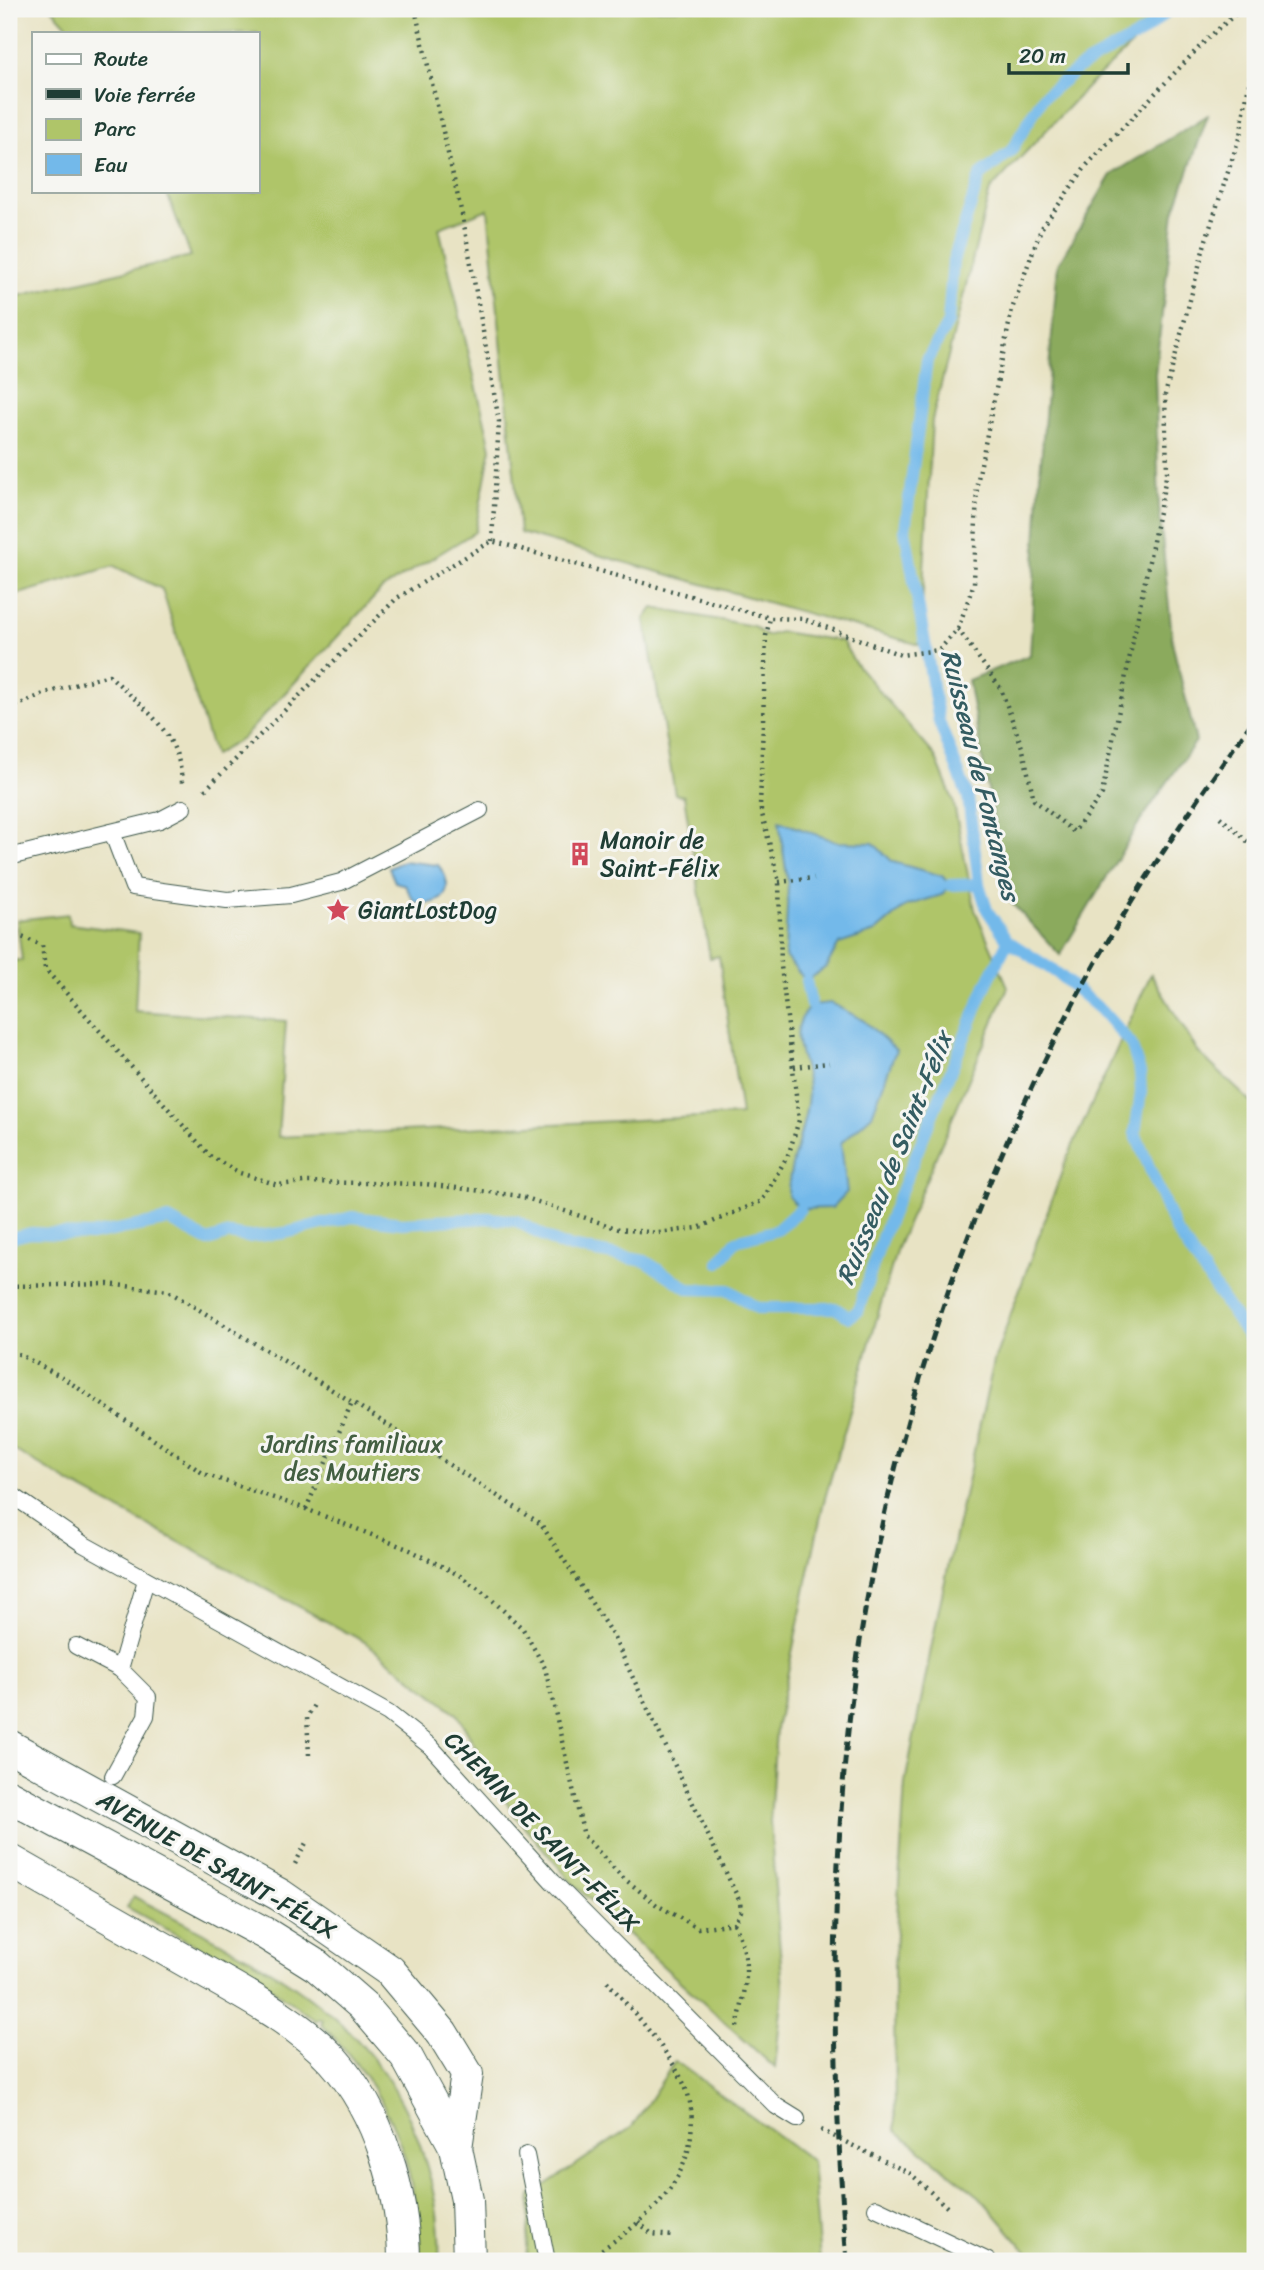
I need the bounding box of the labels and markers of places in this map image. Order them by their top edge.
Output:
place label: Manoir de Saint-Félix [600,819,720,889]
building icon: Manoir de Saint-Félix [566,840,594,868]
place label: GiantLostDog [358,889,497,931]
place icon: GiantLostDog [324,896,352,924]

